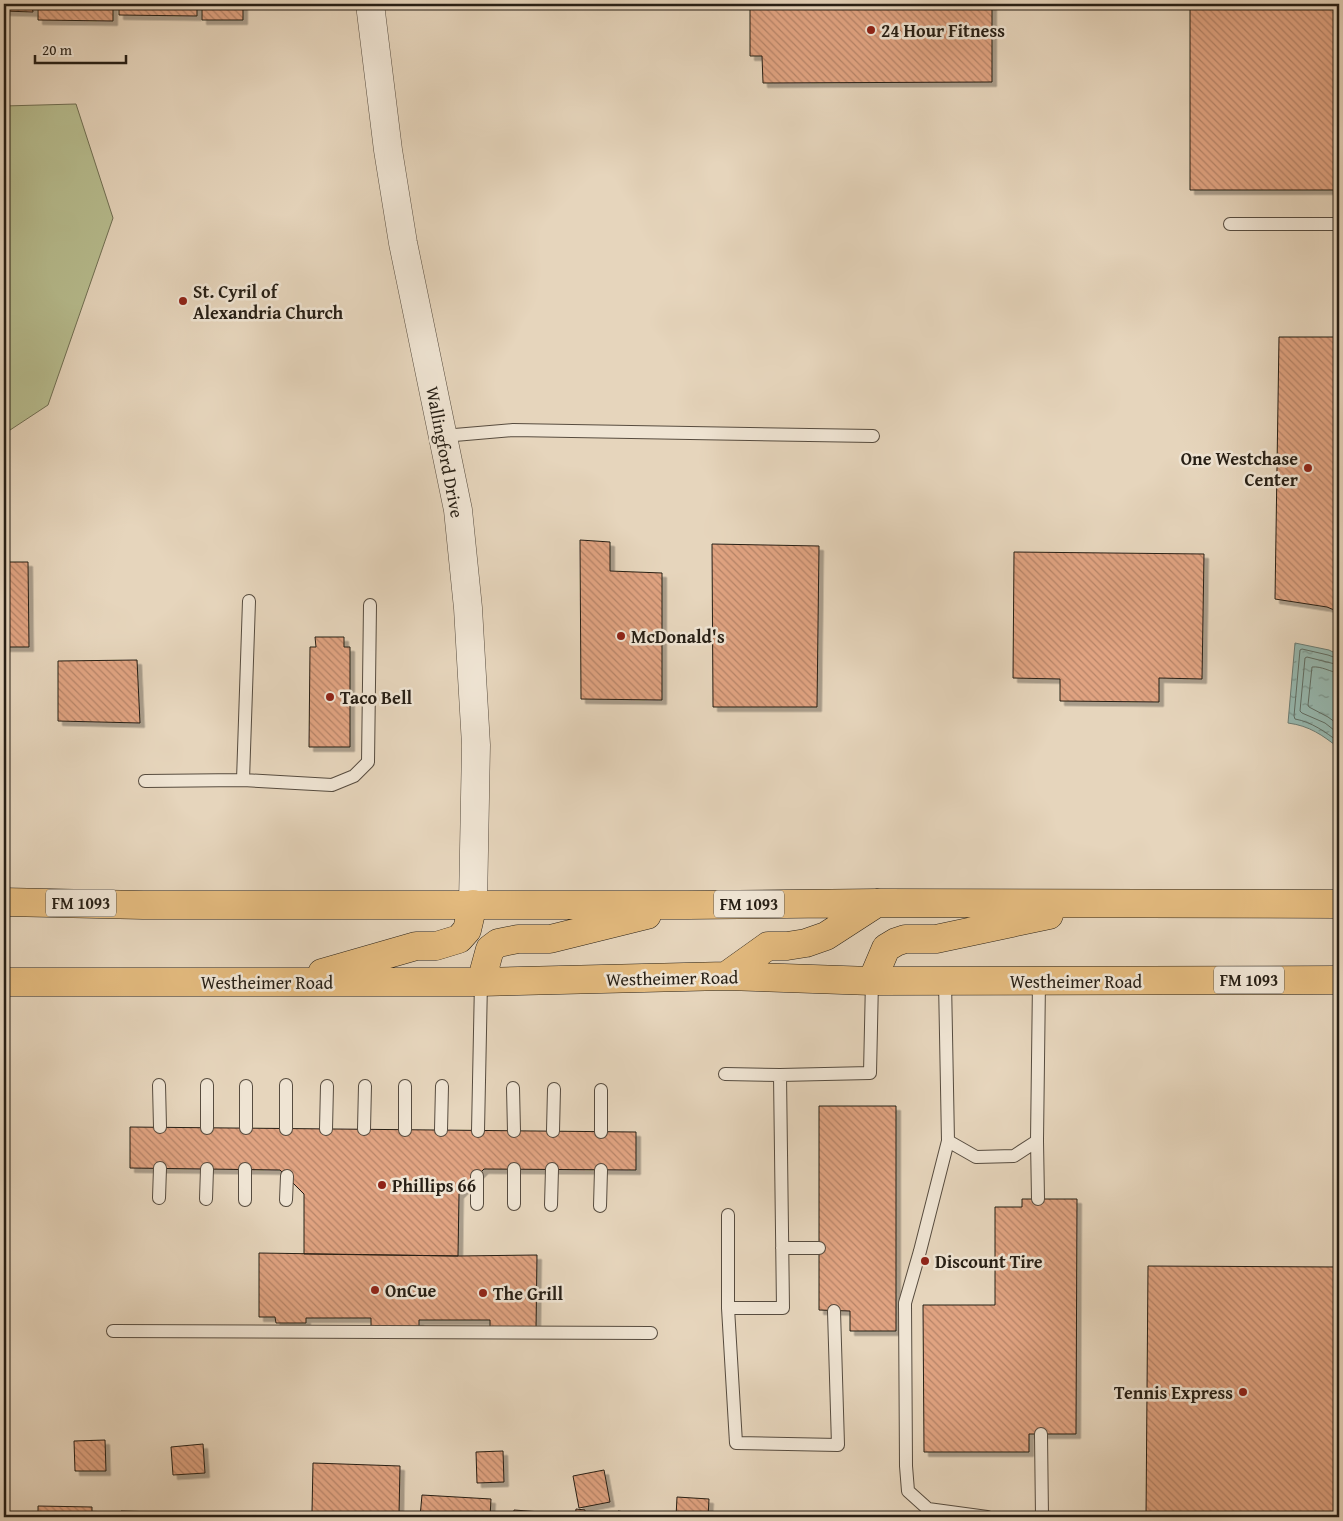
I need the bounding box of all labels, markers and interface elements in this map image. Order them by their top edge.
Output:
place label: 24 Hour Fitness [881,17,1005,44]
marker: 24 Hour Fitness [865,24,877,36]
scale bar [35,32,126,64]
text: 20 m [42,39,73,60]
place label: St. Cyril of Alexandria Church [193,278,344,326]
marker: St. Cyril of Alexandria Church [177,295,189,307]
street label: Wallingford Drive [419,384,471,520]
place label: One Westchase Center [1181,445,1299,493]
marker: One Westchase Center [1302,462,1314,474]
place label: McDonald's [631,623,725,650]
marker: McDonald's [615,630,627,642]
place label: Taco Bell [340,684,413,711]
marker: Taco Bell [324,691,336,703]
road number: FM 1093 [46,890,116,916]
road number: FM 1093 [714,891,784,918]
street label: Westheimer Road [606,963,739,993]
road number: FM 1093 [1214,966,1284,994]
street label: Westheimer Road [1010,968,1143,995]
street label: Westheimer Road [201,969,334,996]
place label: Phillips 66 [392,1172,476,1199]
marker: Phillips 66 [376,1179,388,1191]
place label: Discount Tire [935,1248,1043,1275]
marker: Discount Tire [919,1255,931,1267]
place label: OnCue [385,1277,436,1304]
place label: The Grill [493,1280,563,1307]
marker: OnCue [369,1284,381,1296]
marker: The Grill [477,1287,489,1299]
place label: Tennis Express [1114,1379,1233,1406]
marker: Tennis Express [1237,1386,1249,1398]

